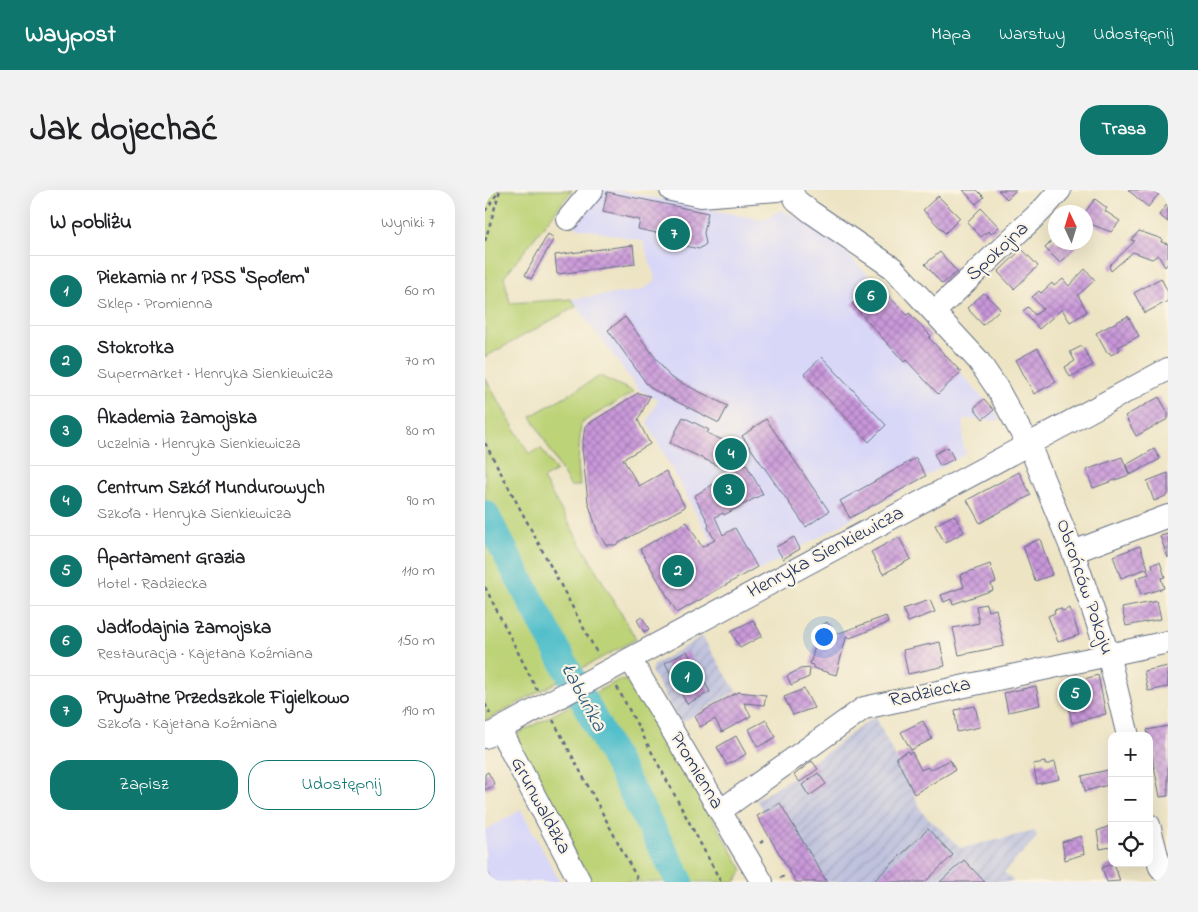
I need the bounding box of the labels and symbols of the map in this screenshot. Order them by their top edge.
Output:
north arrow [1048,205,1093,250]
pin: 7 [658,215,690,253]
street label: Spokojna [960,215,1036,289]
pin: 6 [855,277,887,315]
pin: 4 [715,435,747,473]
pin: 3 [713,471,745,509]
street label: Henryka Sienkiewicza [743,499,909,607]
street label: Obrońców Pokoju [1047,515,1121,659]
pin: 2 [662,552,694,590]
your location [811,624,837,650]
pin: 1 [671,658,703,696]
water label: Łabuńka [553,659,614,738]
street label: Radziecka [887,670,973,716]
pin: 5 [1059,675,1091,713]
street label: Promienna [662,727,730,815]
street label: Grunwaldzka [502,752,578,860]

